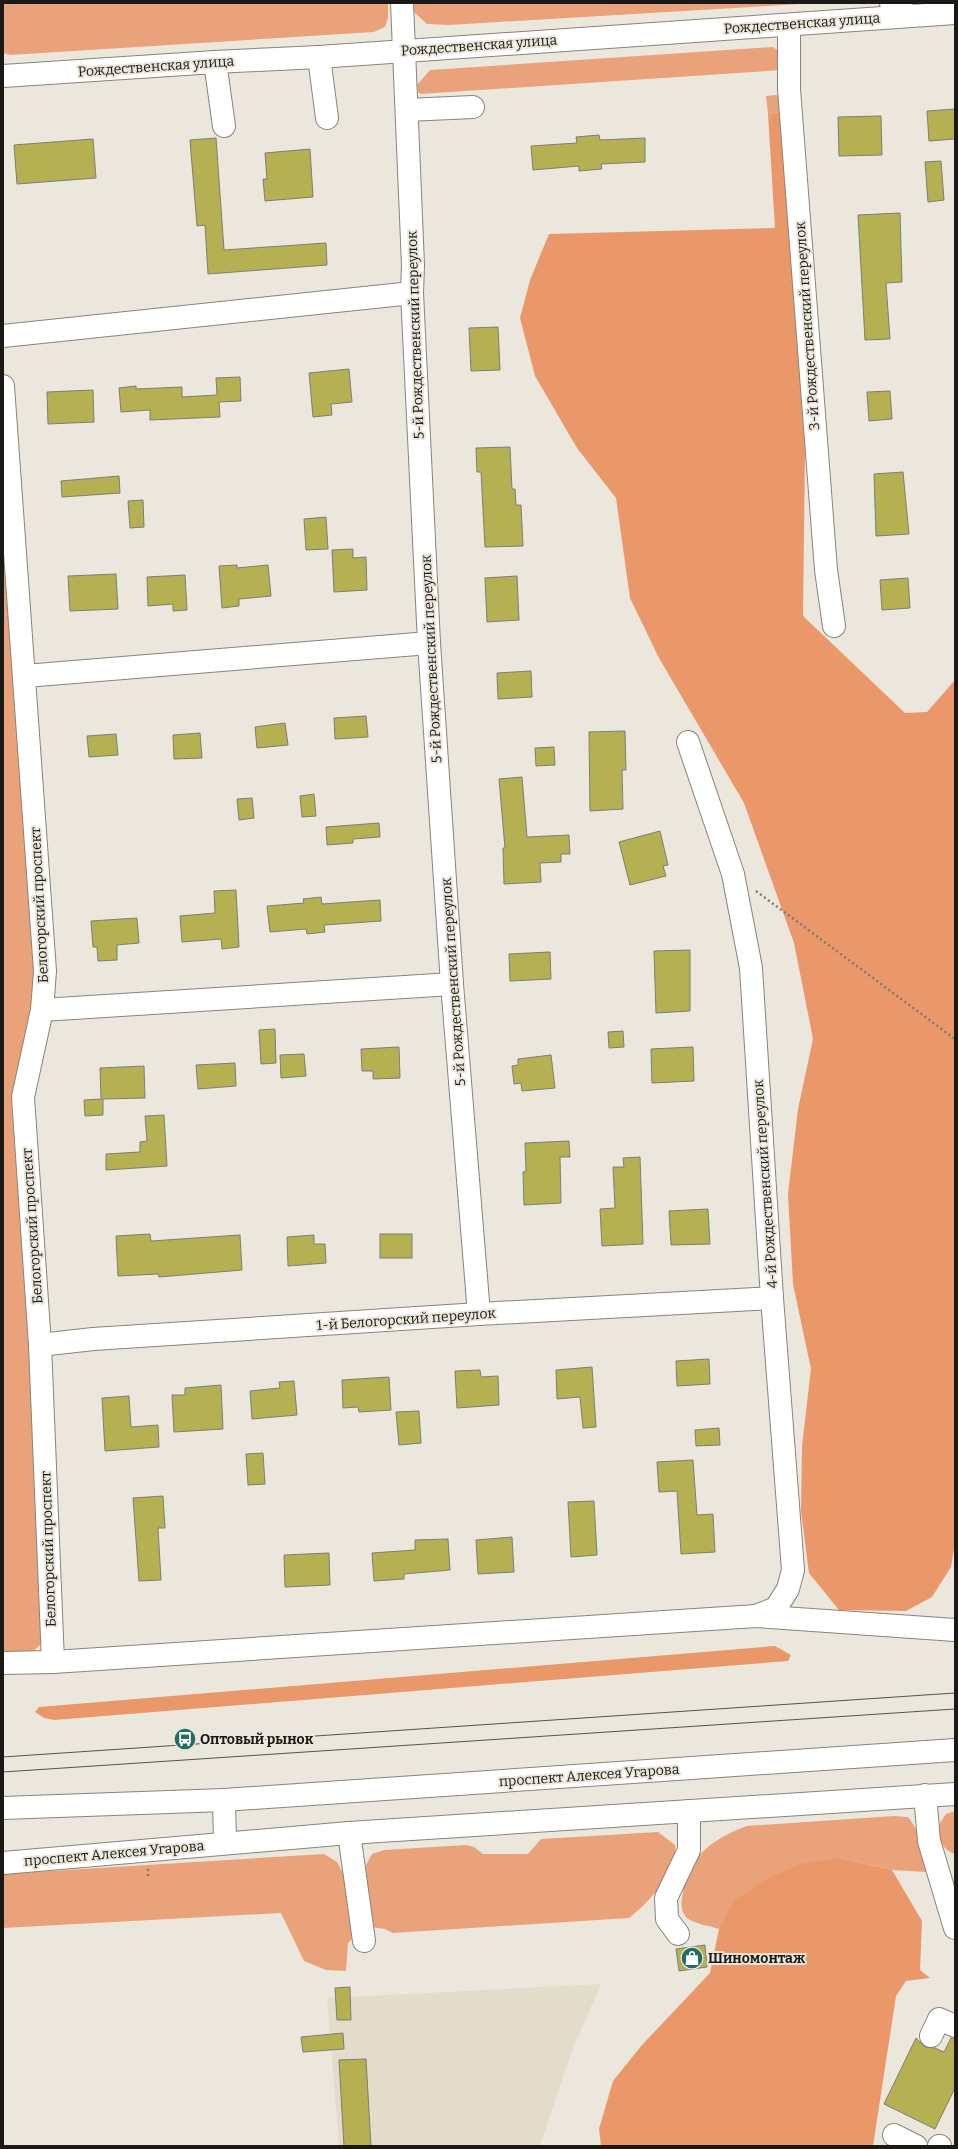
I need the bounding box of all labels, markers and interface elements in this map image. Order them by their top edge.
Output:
street label: Рождественская улица [723,10,881,37]
street label: Рождественская улица [400,32,558,59]
street label: Рождественская улица [77,53,235,80]
street label: 3-й Рождественский переулок [792,220,823,431]
street label: 5-й Рождественский переулок [403,230,428,440]
street label: 5-й Рождественский переулок [418,554,445,764]
street label: Белогорский проспект [27,827,52,983]
street label: 5-й Рождественский переулок [438,877,469,1087]
street label: 4-й Рождественский переулок [750,1078,781,1289]
street label: Белогорский проспект [19,1148,46,1304]
street label: 1-й Белогорский переулок [316,1305,497,1334]
street label: Белогорский проспект [37,1471,60,1627]
bus stop icon: Оптовый рынок [172,1726,198,1752]
place label: Оптовый рынок [200,1731,314,1748]
street label: проспект Алексея Угарова [498,1761,680,1790]
street label: проспект Алексея Угарова [23,1837,205,1870]
shop icon: Шиномонтаж [679,1945,705,1971]
place label: Шиномонтаж [708,1950,806,1967]

